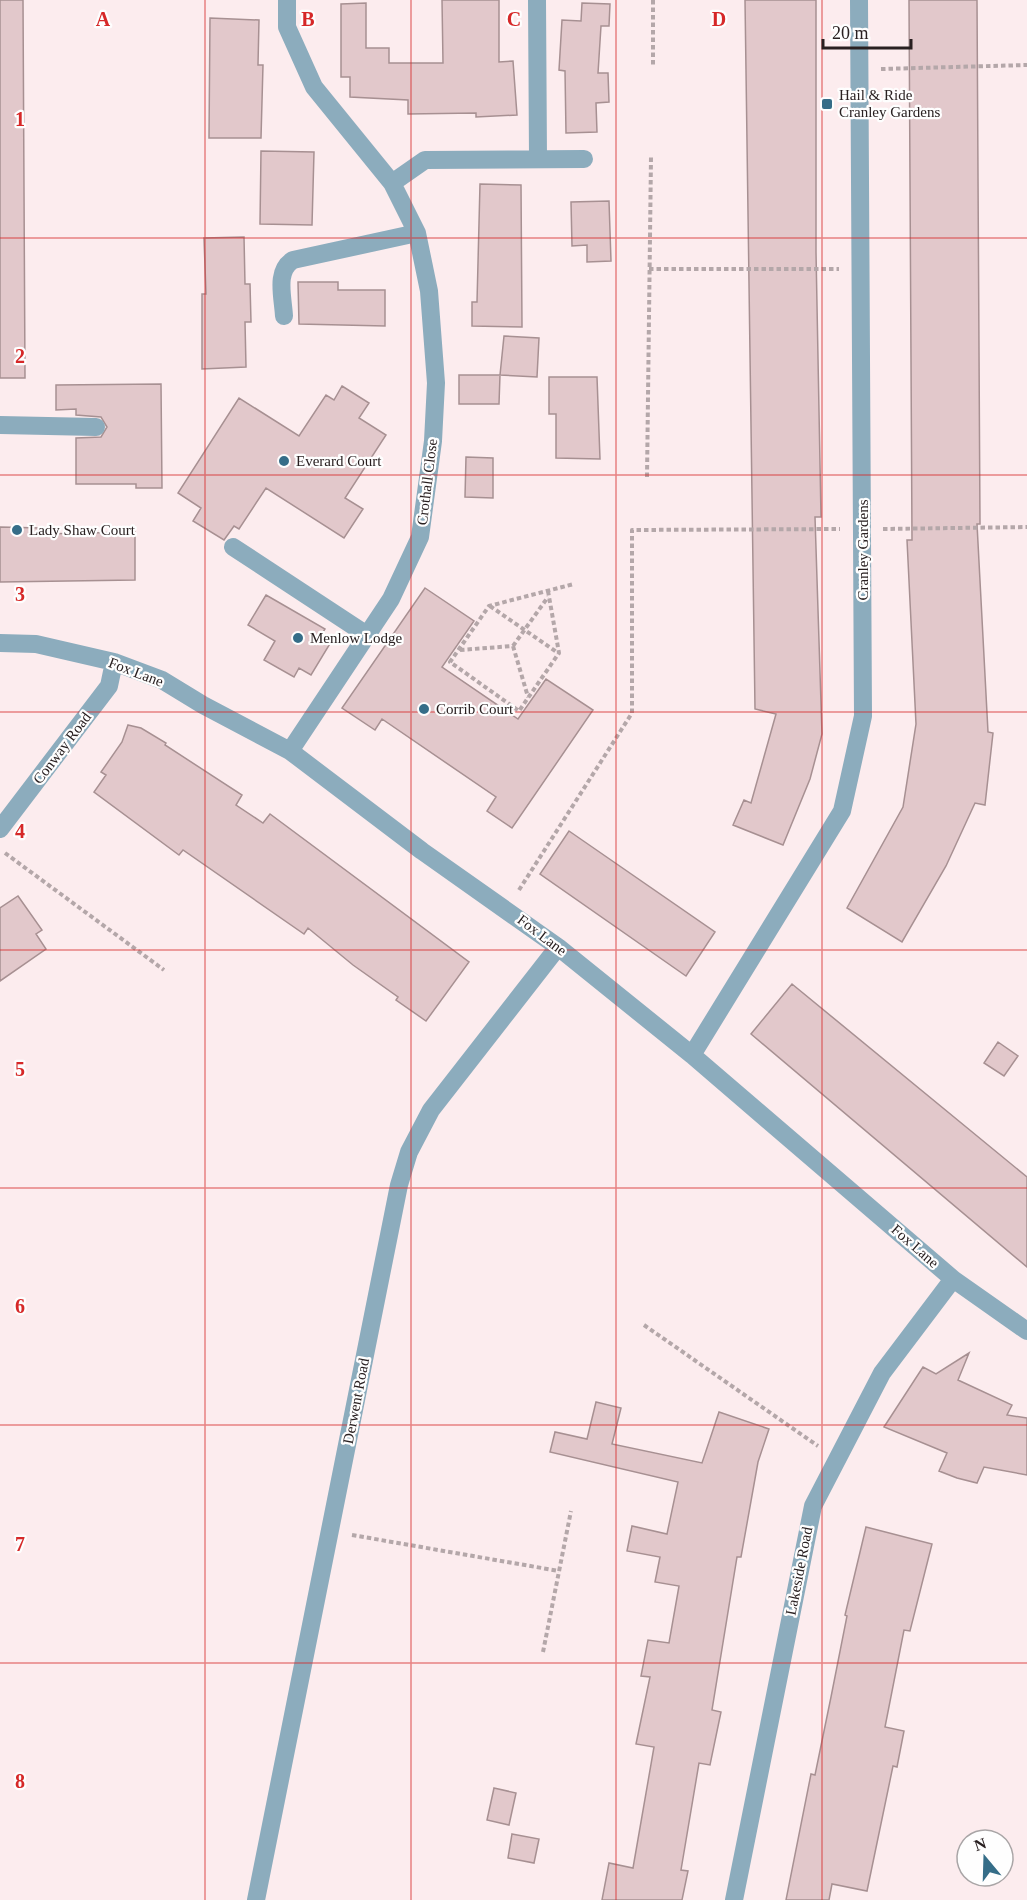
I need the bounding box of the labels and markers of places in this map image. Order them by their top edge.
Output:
place label: Hail & Ride Cranley Gardens [839,87,940,120]
marker: Hail & Ride Cranley Gardens [820,97,834,111]
place label: Everard Court [296,453,382,469]
marker: Everard Court [277,454,291,468]
place label: Lady Shaw Court [29,522,136,538]
marker: Lady Shaw Court [10,523,24,537]
place label: Menlow Lodge [310,630,402,646]
marker: Menlow Lodge [291,631,305,645]
place label: Corrib Court [436,701,514,717]
marker: Corrib Court [417,702,431,716]

